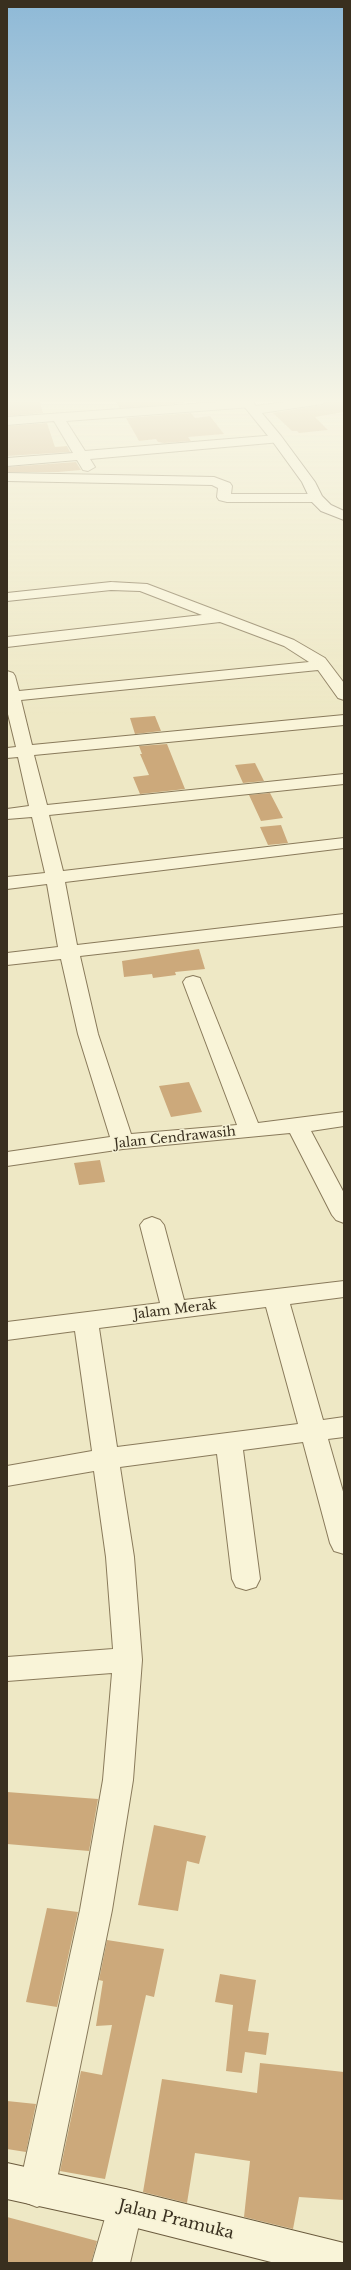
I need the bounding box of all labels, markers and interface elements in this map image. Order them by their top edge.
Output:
street label: Jalan Cendrawasih [113,1124,237,1152]
street label: Jalam Merak [133,1297,217,1323]
street label: Jalan Pramuka [116,2196,236,2244]

